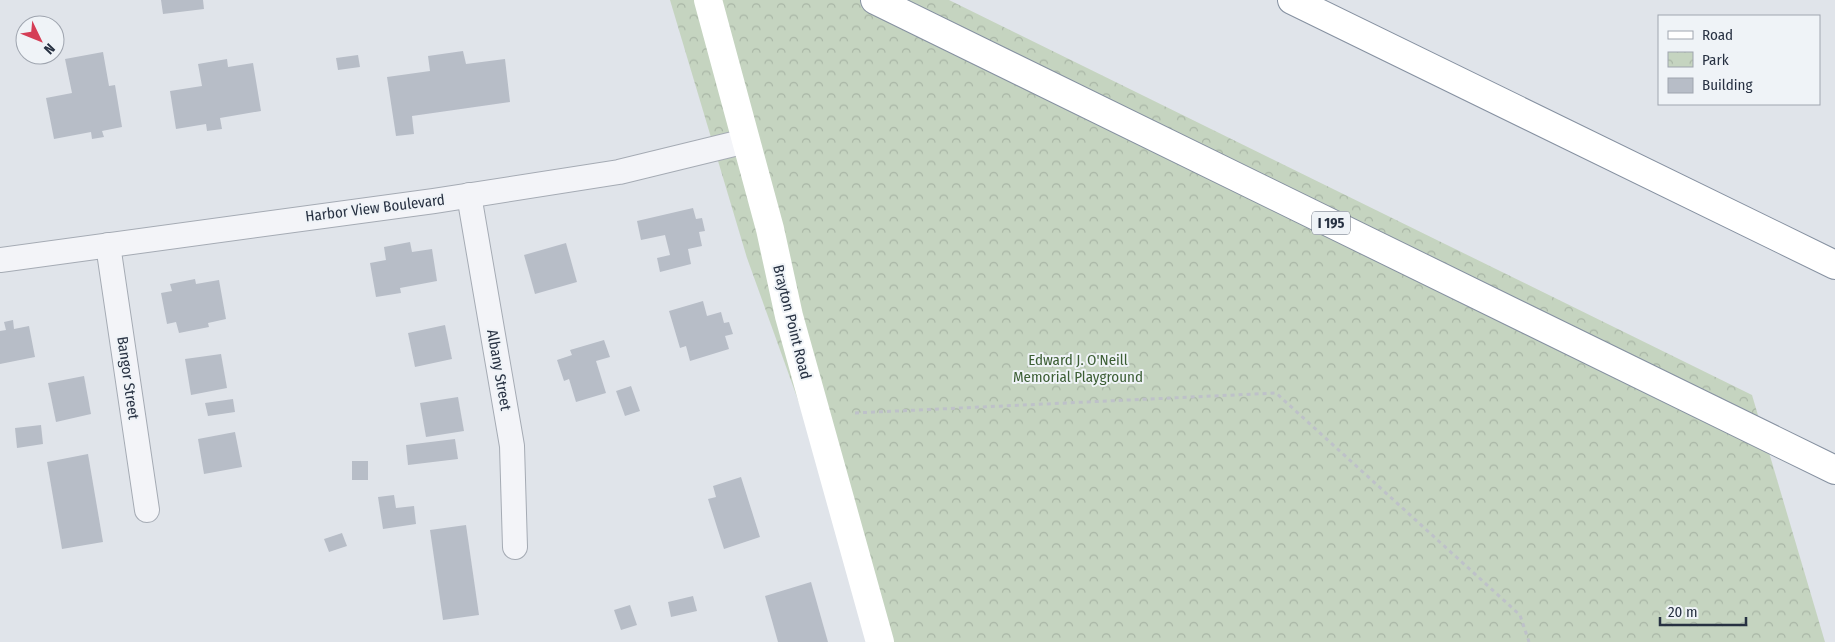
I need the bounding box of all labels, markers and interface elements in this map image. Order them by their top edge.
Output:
north arrow [15,15,65,65]
legend [1658,15,1820,105]
text: Road [1702,26,1733,44]
text: N [40,40,58,57]
text: Park [1702,51,1729,69]
text: Building [1702,76,1753,94]
street label: Harbor View Boulevard [304,191,446,225]
road number: I 195 [1312,212,1350,234]
street label: Brayton Point Road [769,263,815,381]
street label: Albany Street [483,328,515,412]
street label: Bangor Street [113,335,143,421]
park label: Edward J. O'Neill Memorial Playground [1013,351,1143,386]
scale bar [1660,594,1746,626]
text: 20 m [1668,603,1698,621]

